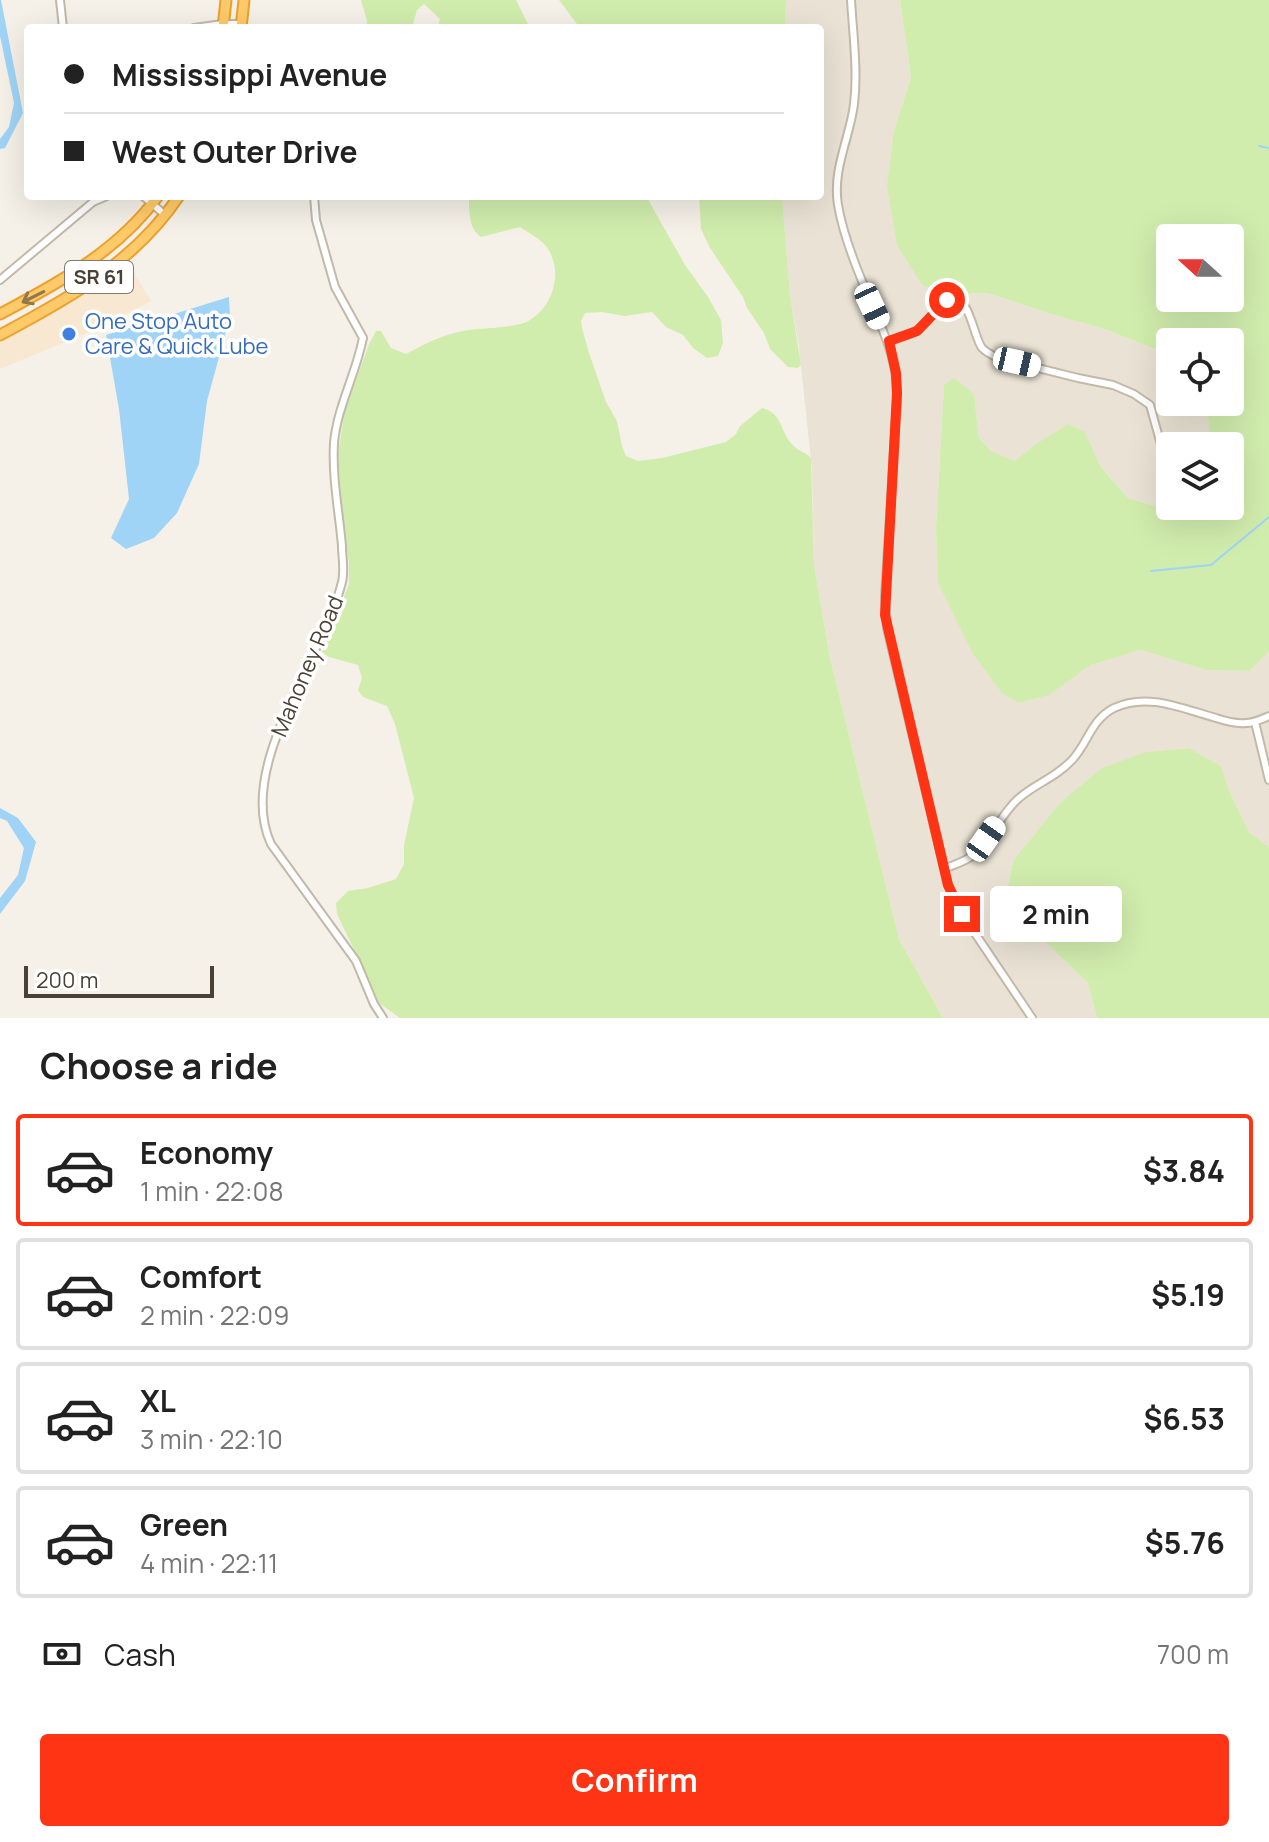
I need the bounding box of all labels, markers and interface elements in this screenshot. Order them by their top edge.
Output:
text: Mississippi Avenue [112,54,387,95]
text: West Outer Drive [112,131,358,172]
north arrow [1156,224,1244,312]
map controls [1156,224,1244,520]
road number: SR 61 [65,261,133,293]
car [851,279,893,333]
route start [929,282,965,318]
one-way arrow [22,289,46,305]
place label: One Stop Auto Care & Quick Lube [85,306,269,361]
marker: One Stop Auto Care & Quick Lube [60,325,78,343]
button: locate [1156,328,1244,416]
car [991,345,1043,379]
button: layers [1156,432,1244,520]
street label: Mahoney Road [264,591,350,741]
car [962,812,1010,866]
callout: 2 min [990,886,1122,942]
route end [944,896,980,932]
text: 2 min [1022,896,1090,932]
scale bar [24,962,214,998]
text: 200 m [36,965,98,995]
text: Choose a ride [40,1041,278,1090]
text: Economy [140,1132,273,1173]
icon: car [44,1134,116,1206]
text: $3.84 [1143,1150,1225,1191]
text: 1 min · 22:08 [140,1173,284,1209]
text: Comfort [140,1256,262,1297]
icon: car [44,1258,116,1330]
text: $5.19 [1151,1274,1225,1315]
text: 2 min · 22:09 [140,1297,289,1333]
text: XL [140,1380,176,1421]
icon: car [44,1382,116,1454]
text: $6.53 [1143,1398,1225,1439]
text: 3 min · 22:10 [140,1421,283,1457]
text: Green [140,1504,228,1545]
icon: car [44,1506,116,1578]
text: $5.76 [1145,1522,1225,1563]
text: 4 min · 22:11 [140,1545,278,1581]
icon: cash [40,1632,84,1676]
text: Cash [104,1634,176,1675]
text: 700 m [1157,1636,1229,1672]
button: Confirm [40,1734,1229,1826]

